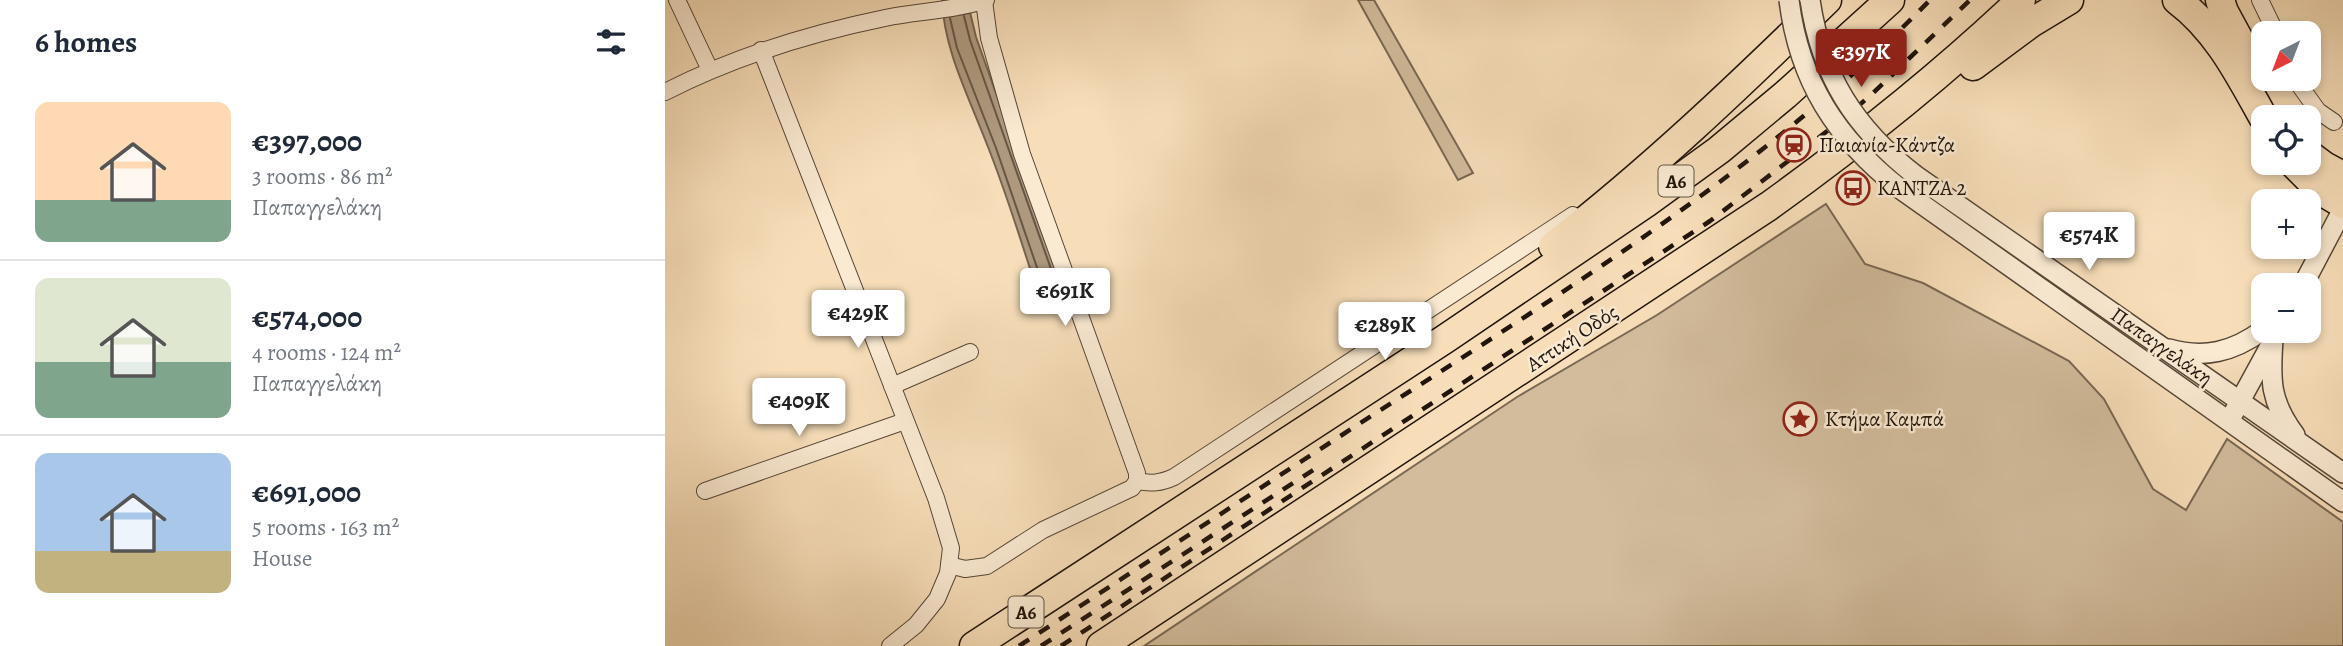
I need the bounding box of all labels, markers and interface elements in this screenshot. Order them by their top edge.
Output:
north arrow [2251,21,2321,91]
map controls [2251,21,2321,343]
text: 6 homes [35,22,137,62]
icon: filters [592,23,630,61]
pin: €397K [1812,29,1910,89]
text: €397K [1832,36,1890,67]
button: locate [2251,105,2321,175]
text: €397,000 [252,121,362,161]
station icon: Παιανία-Κάντζα [1775,126,1813,164]
icon: home [91,130,175,214]
place label: Παιανία-Κάντζα [1819,131,1955,159]
text: 3 rooms · 86 m² [252,161,393,192]
road number: Α6 [1658,166,1693,196]
bus stop icon: ΚΑΝΤΖΑ 2 [1834,169,1872,207]
place label: ΚΑΝΤΖΑ 2 [1877,174,1967,202]
button: + [2251,189,2321,259]
text: Παπαγγελάκη [252,192,382,223]
pin: €574K [2040,212,2138,272]
text: €574K [2060,219,2118,250]
pin: €691K [1016,268,1114,328]
button: − [2251,273,2321,343]
text: €691K [1036,275,1094,306]
pin: €429K [809,290,907,350]
text: €574,000 [252,297,362,337]
text: €429K [828,297,888,328]
street label: Αττική Οδός [1520,298,1623,379]
street label: Παπαγγελάκη [2105,300,2219,392]
pin: €289K [1336,302,1434,362]
icon: home [91,306,175,390]
text: €289K [1354,309,1416,340]
text: 4 rooms · 124 m² [252,337,401,368]
text: Παπαγγελάκη [252,368,382,399]
pin: €409K [750,378,848,438]
text: €409K [768,385,830,416]
place icon: Kτήμα Καμπά [1781,400,1819,438]
place label: Kτήμα Καμπά [1825,405,1944,433]
text: €691,000 [252,472,361,512]
icon: home [91,481,175,565]
text: 5 rooms · 163 m² [252,512,399,543]
text: House [252,543,312,574]
road number: Α6 [1009,596,1043,628]

